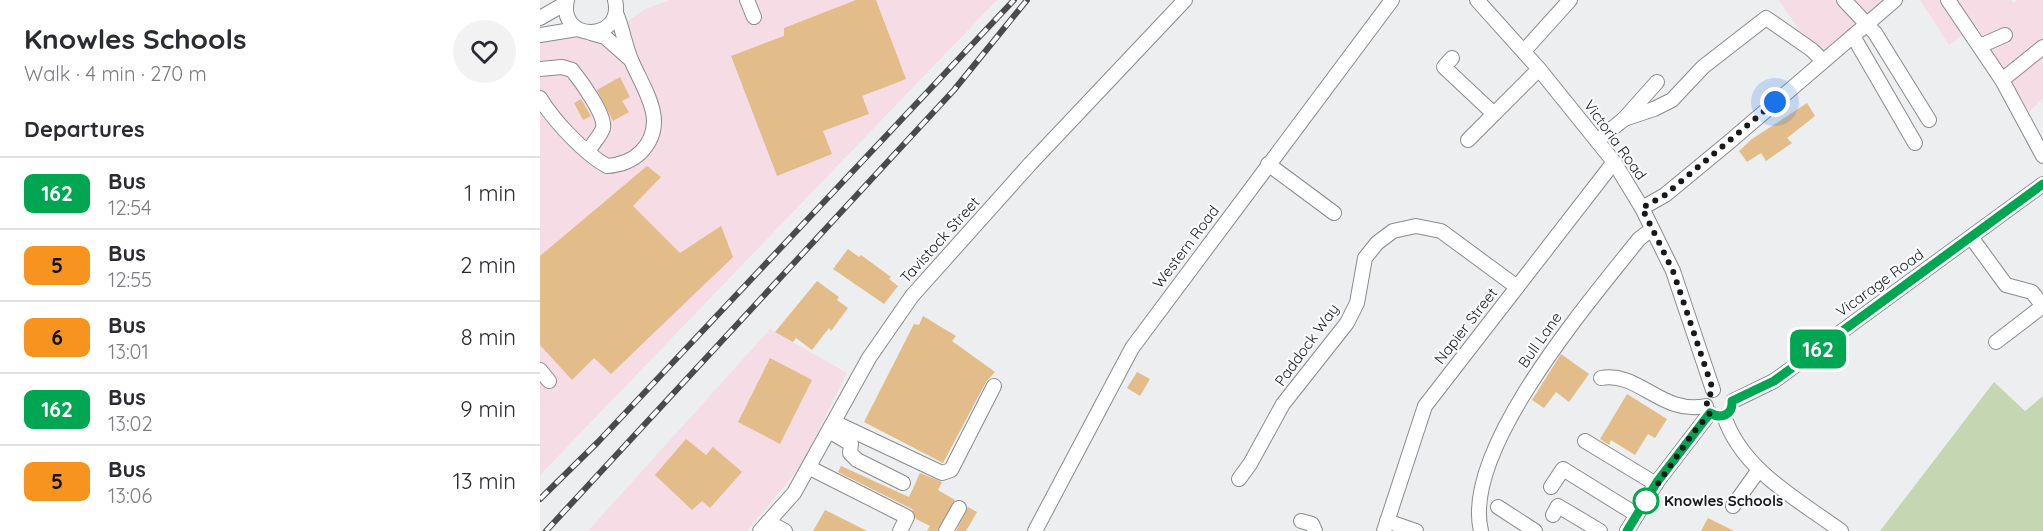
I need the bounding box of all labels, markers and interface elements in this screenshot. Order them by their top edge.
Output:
button: heart [453,20,516,83]
text: Knowles Schools [24,21,247,56]
text: Walk · 4 min · 270 m [24,61,207,86]
your location [1760,87,1790,117]
street label: Victoria Road [1580,96,1651,183]
text: Departures [24,115,145,143]
text: Bus [108,167,146,195]
text: 1 min [464,179,516,207]
text: 162 [41,180,73,206]
street label: Tavistock Street [896,193,983,287]
text: 12:54 [108,195,152,220]
street label: Western Road [1148,201,1223,292]
text: Bus [108,239,146,267]
street label: Vicarage Road [1832,244,1927,321]
text: 2 min [460,251,516,279]
text: 5 [51,252,63,278]
text: 12:55 [108,267,152,292]
street label: Napier Street [1430,284,1501,368]
street label: Paddock Way [1270,300,1343,390]
street label: Bull Lane [1514,308,1566,371]
text: Bus [108,311,146,339]
text: 8 min [461,323,516,351]
text: 6 [51,324,63,350]
line badge: 162 [1784,330,1852,368]
text: 162 [1802,336,1834,362]
text: 13:01 [108,339,149,364]
text: Bus [108,383,146,411]
text: 9 min [460,395,516,423]
text: 162 [41,396,73,422]
text: 13:02 [108,411,153,436]
text: Bus [108,455,146,483]
text: 13 min [453,467,516,495]
text: 5 [51,468,63,494]
text: 13:06 [108,483,152,508]
marker: Knowles Schools [1633,488,1659,514]
place label: Knowles Schools [1664,491,1783,510]

